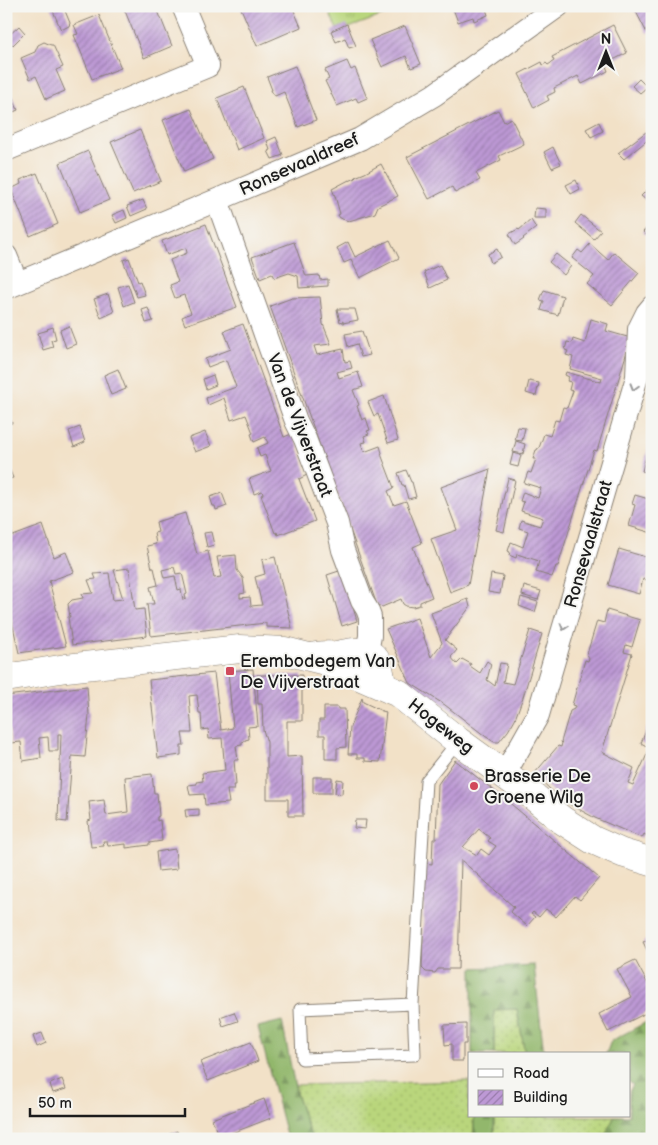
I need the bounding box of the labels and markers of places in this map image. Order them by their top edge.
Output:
place label: Erembodegem Van De Vijverstraat [240,651,395,693]
marker: Erembodegem Van De Vijverstraat [224,665,236,677]
place label: Brasserie De Groene Wilg [484,766,591,808]
marker: Brasserie De Groene Wilg [468,780,480,792]

